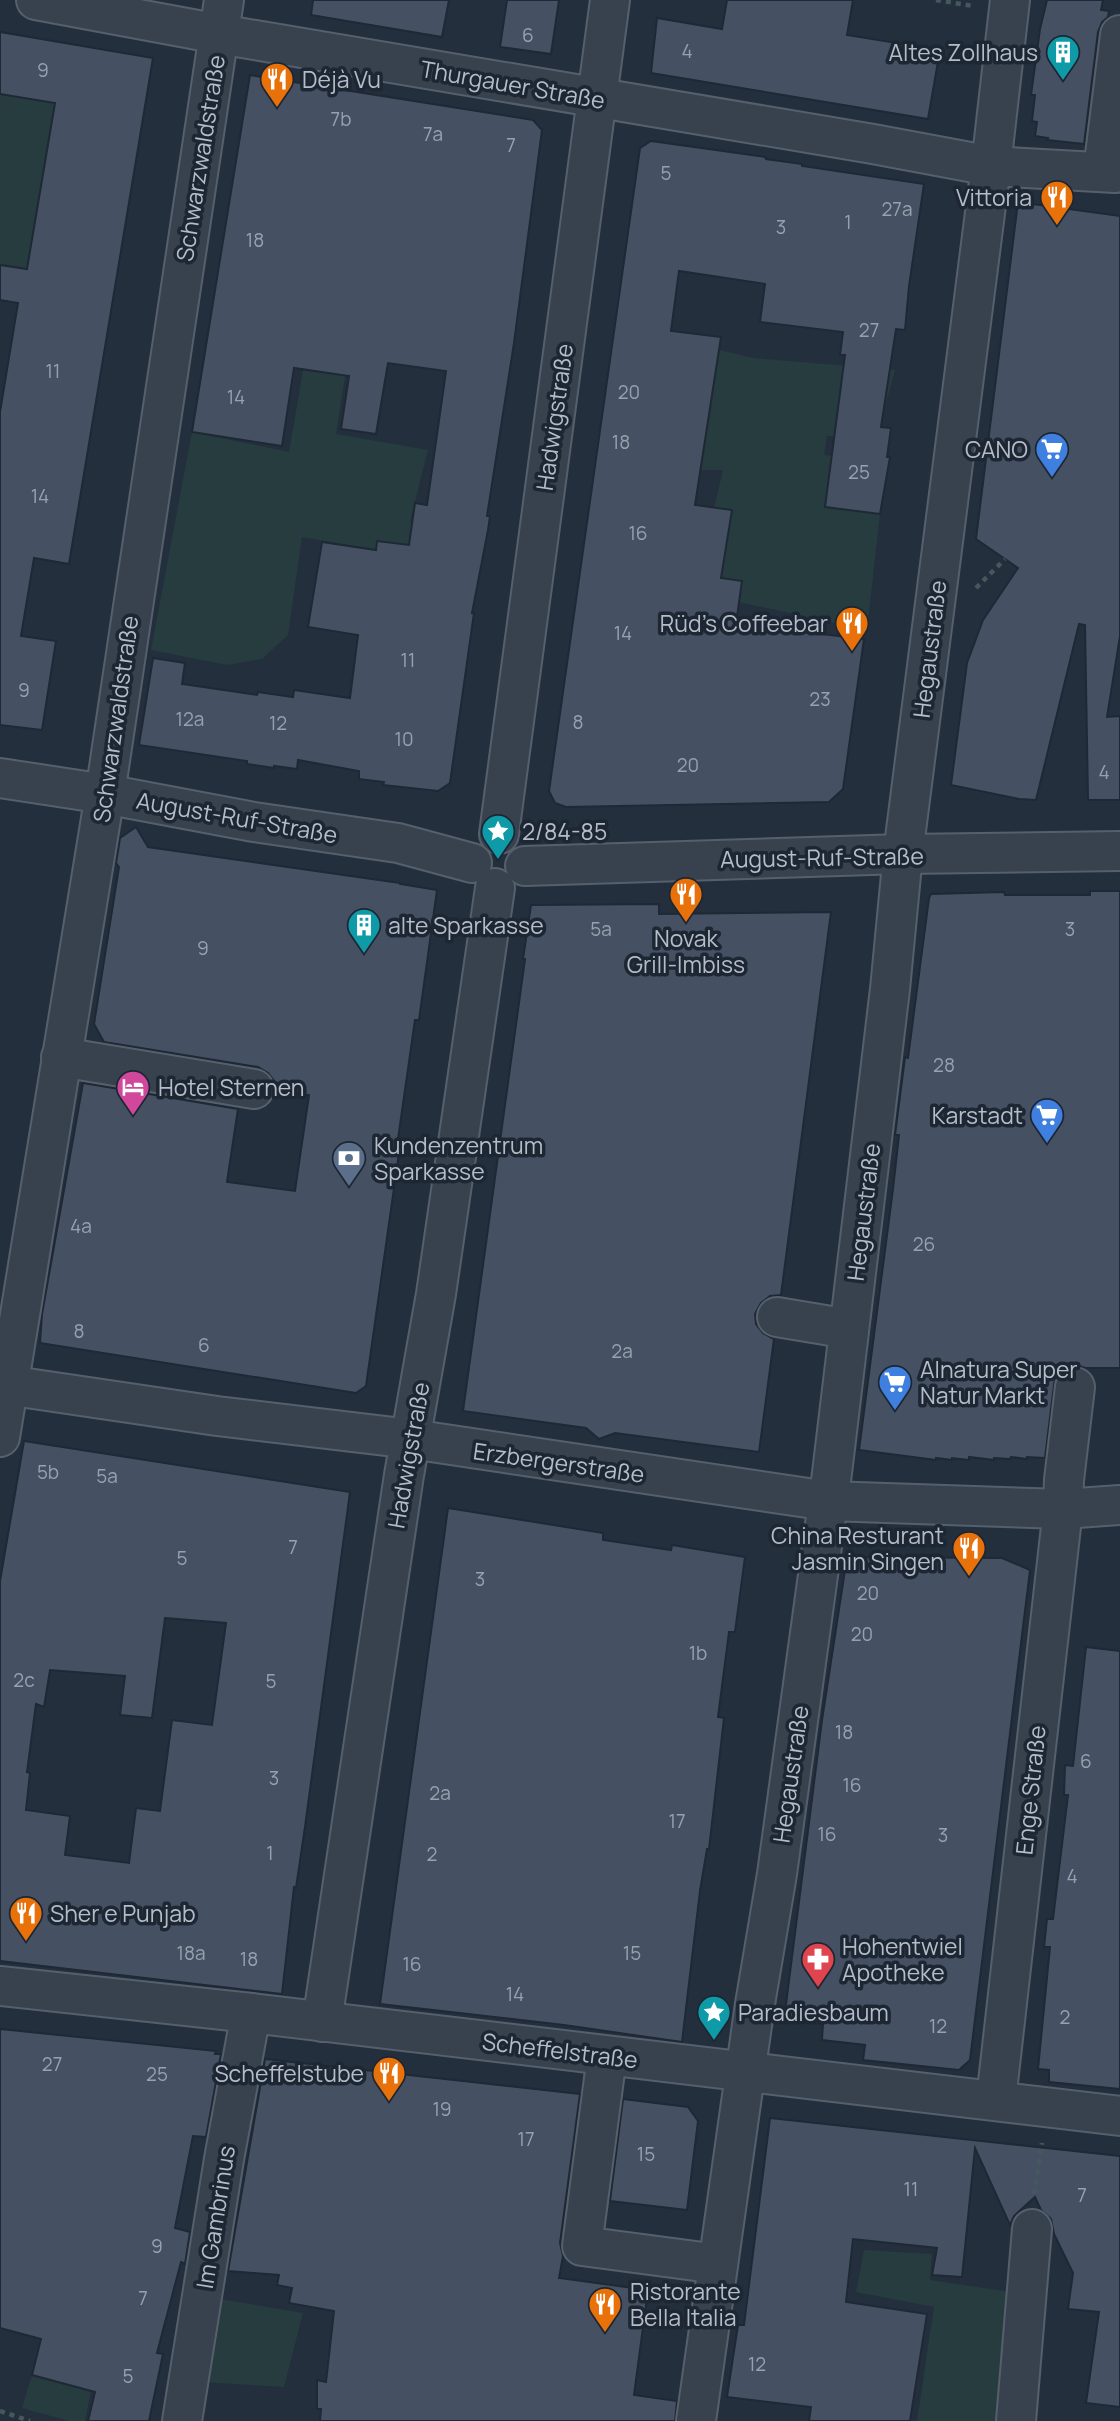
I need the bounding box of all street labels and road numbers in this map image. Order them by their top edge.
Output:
street label: Schwarzwaldstraße [168,52,232,264]
street label: Thurgauer Straße [418,52,608,116]
street label: Hadwigstraße [528,342,580,492]
street label: Hegaustraße [905,578,953,720]
street label: Schwarzwaldstraße [85,613,145,825]
street label: August-Ruf-Straße [134,784,340,850]
street label: August-Ruf-Straße [720,839,924,875]
street label: Hegaustraße [839,1141,887,1283]
street label: Hadwigstraße [379,1379,437,1531]
street label: Erzbergerstraße [471,1434,647,1490]
street label: Hegaustraße [765,1703,815,1845]
street label: Enge Straße [1007,1724,1053,1856]
street label: Scheffelstraße [480,2025,640,2075]
street label: Im Gambrinus [188,2143,242,2291]

